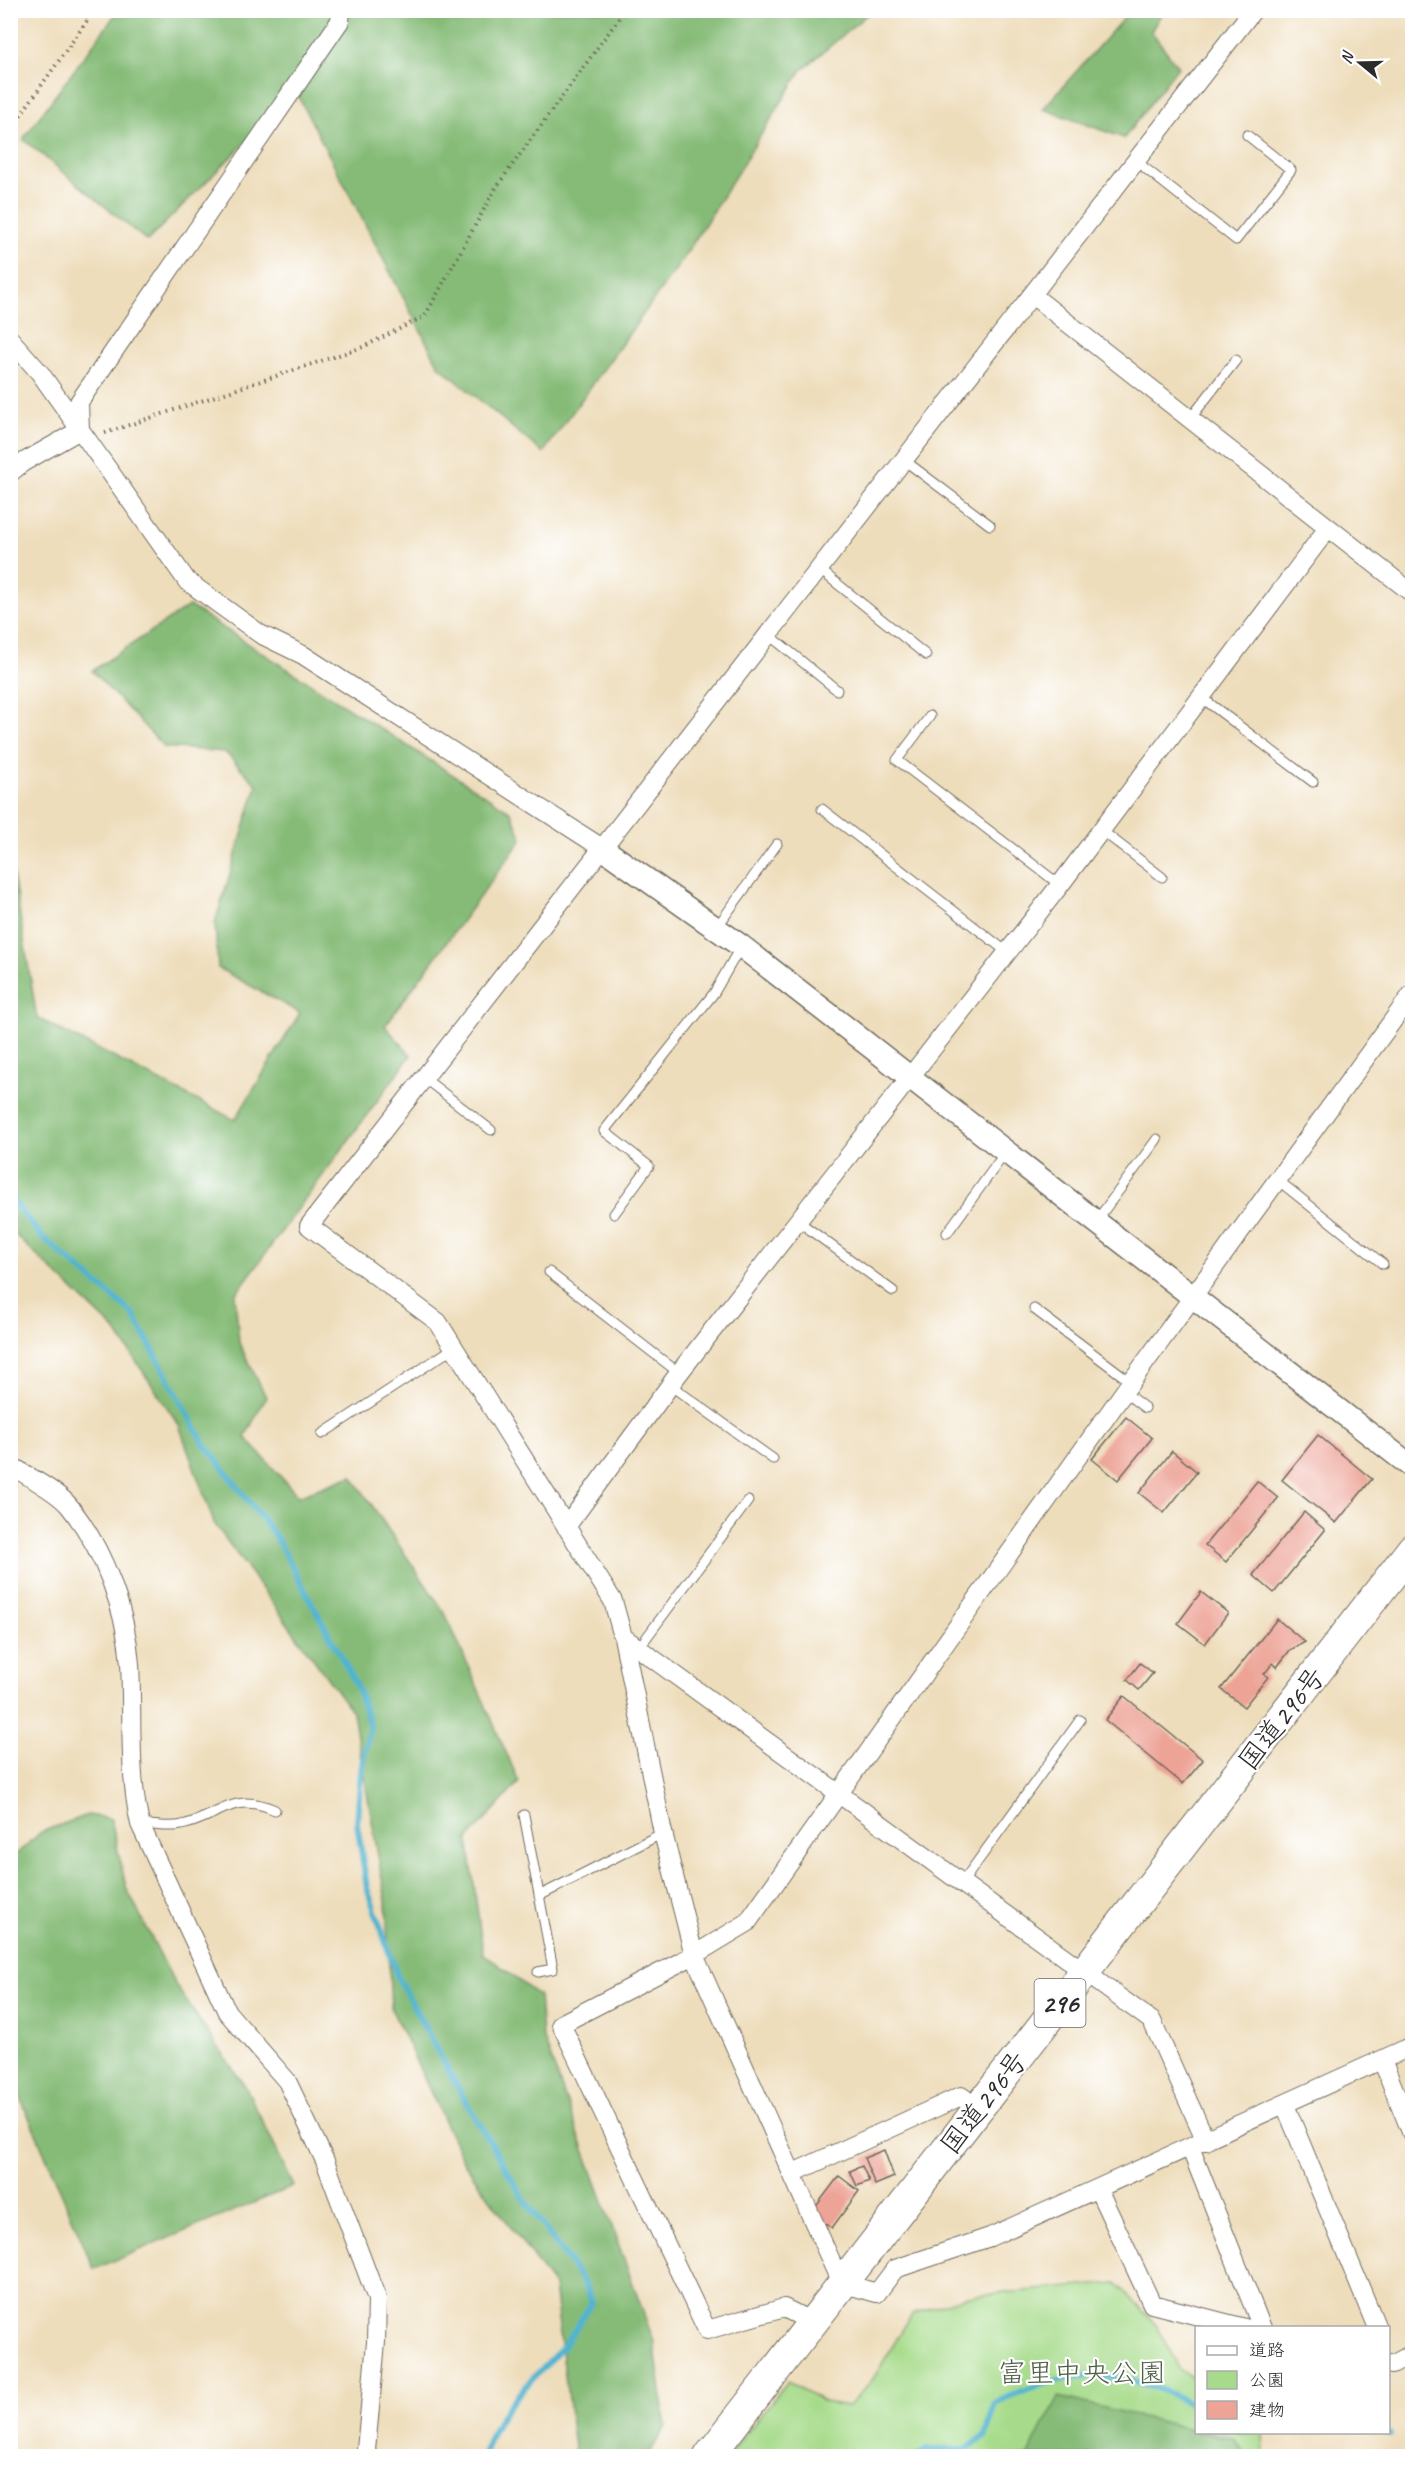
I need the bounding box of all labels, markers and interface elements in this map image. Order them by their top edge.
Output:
north arrow [1330,33,1390,93]
text: N [1336,48,1359,66]
street label: 国道296号 [1230,1660,1333,1777]
road number: 296 [1034,1979,1086,2027]
street label: 国道296号 [932,2044,1035,2161]
legend [1195,2326,1390,2434]
text: 道路 [1249,2339,1285,2361]
park label: 富里中央公園 [998,2355,1166,2390]
text: 公園 [1249,2369,1285,2391]
text: 建物 [1249,2399,1285,2421]

